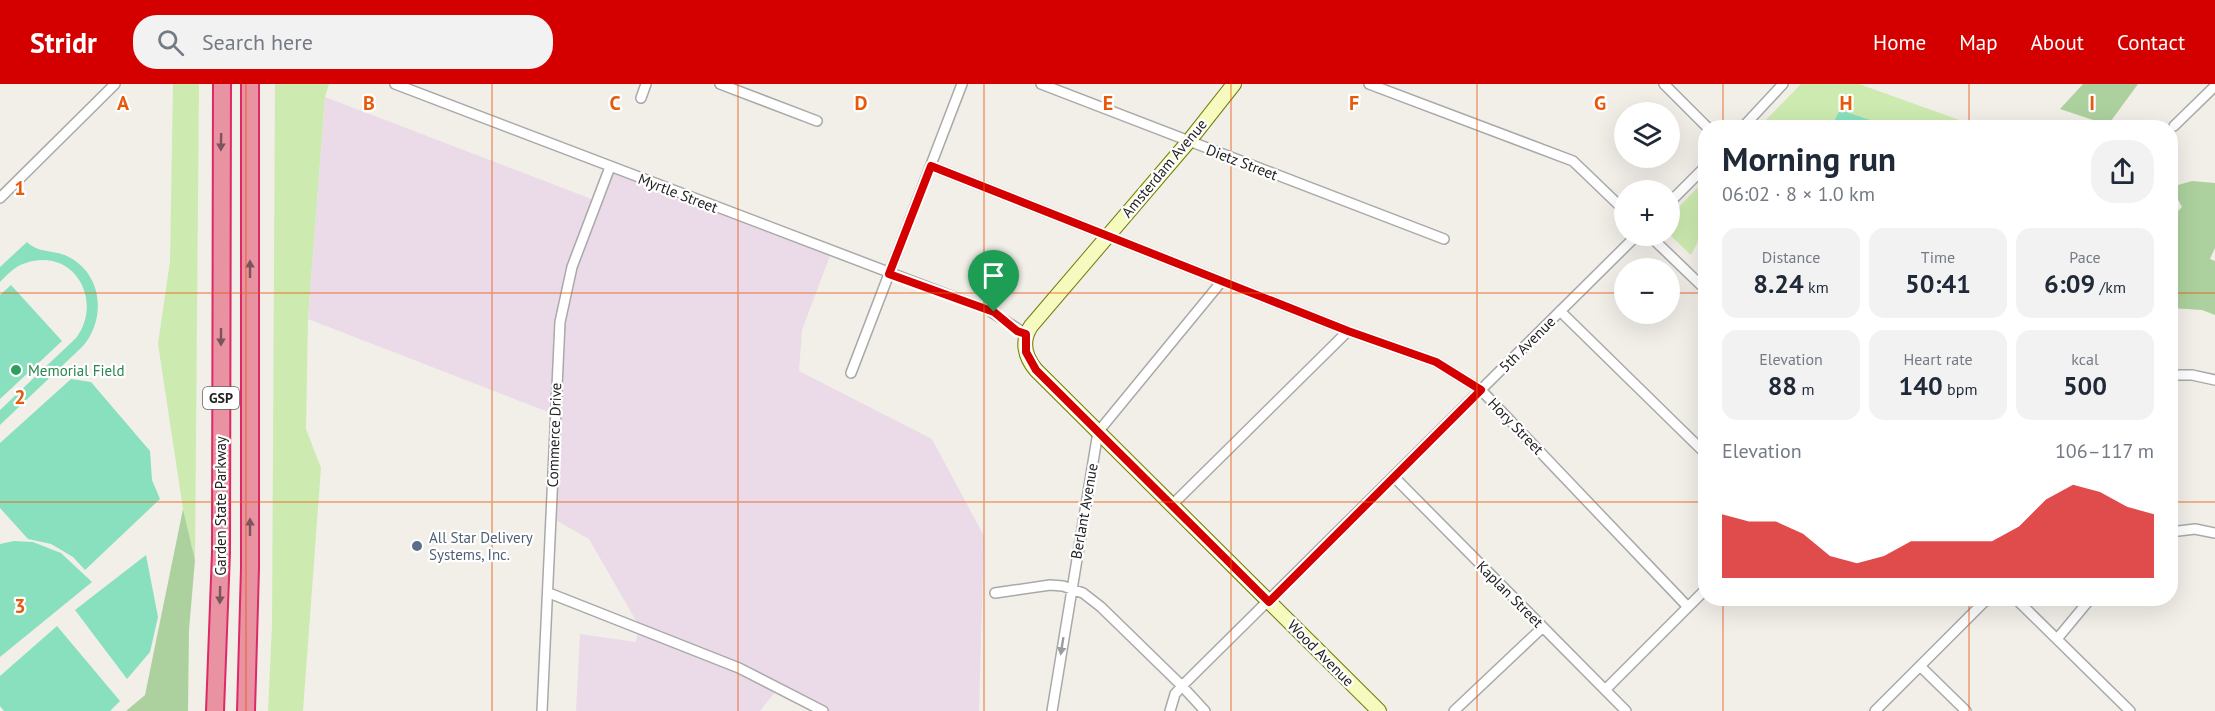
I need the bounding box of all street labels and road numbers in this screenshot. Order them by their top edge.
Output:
street label: Amsterdam Avenue [1117,115,1211,221]
street label: Dietz Street [1204,140,1280,184]
street label: Myrtle Street [635,169,721,217]
street label: 5th Avenue [1495,312,1559,376]
street label: Commerce Drive [543,382,565,488]
road number: GSP [203,387,239,409]
street label: Hory Street [1484,394,1548,458]
street label: Garden State Parkway [211,436,230,576]
street label: Berlant Avenue [1066,462,1102,560]
street label: Kaplan Street [1473,557,1547,631]
street label: Wood Avenue [1284,616,1358,690]

